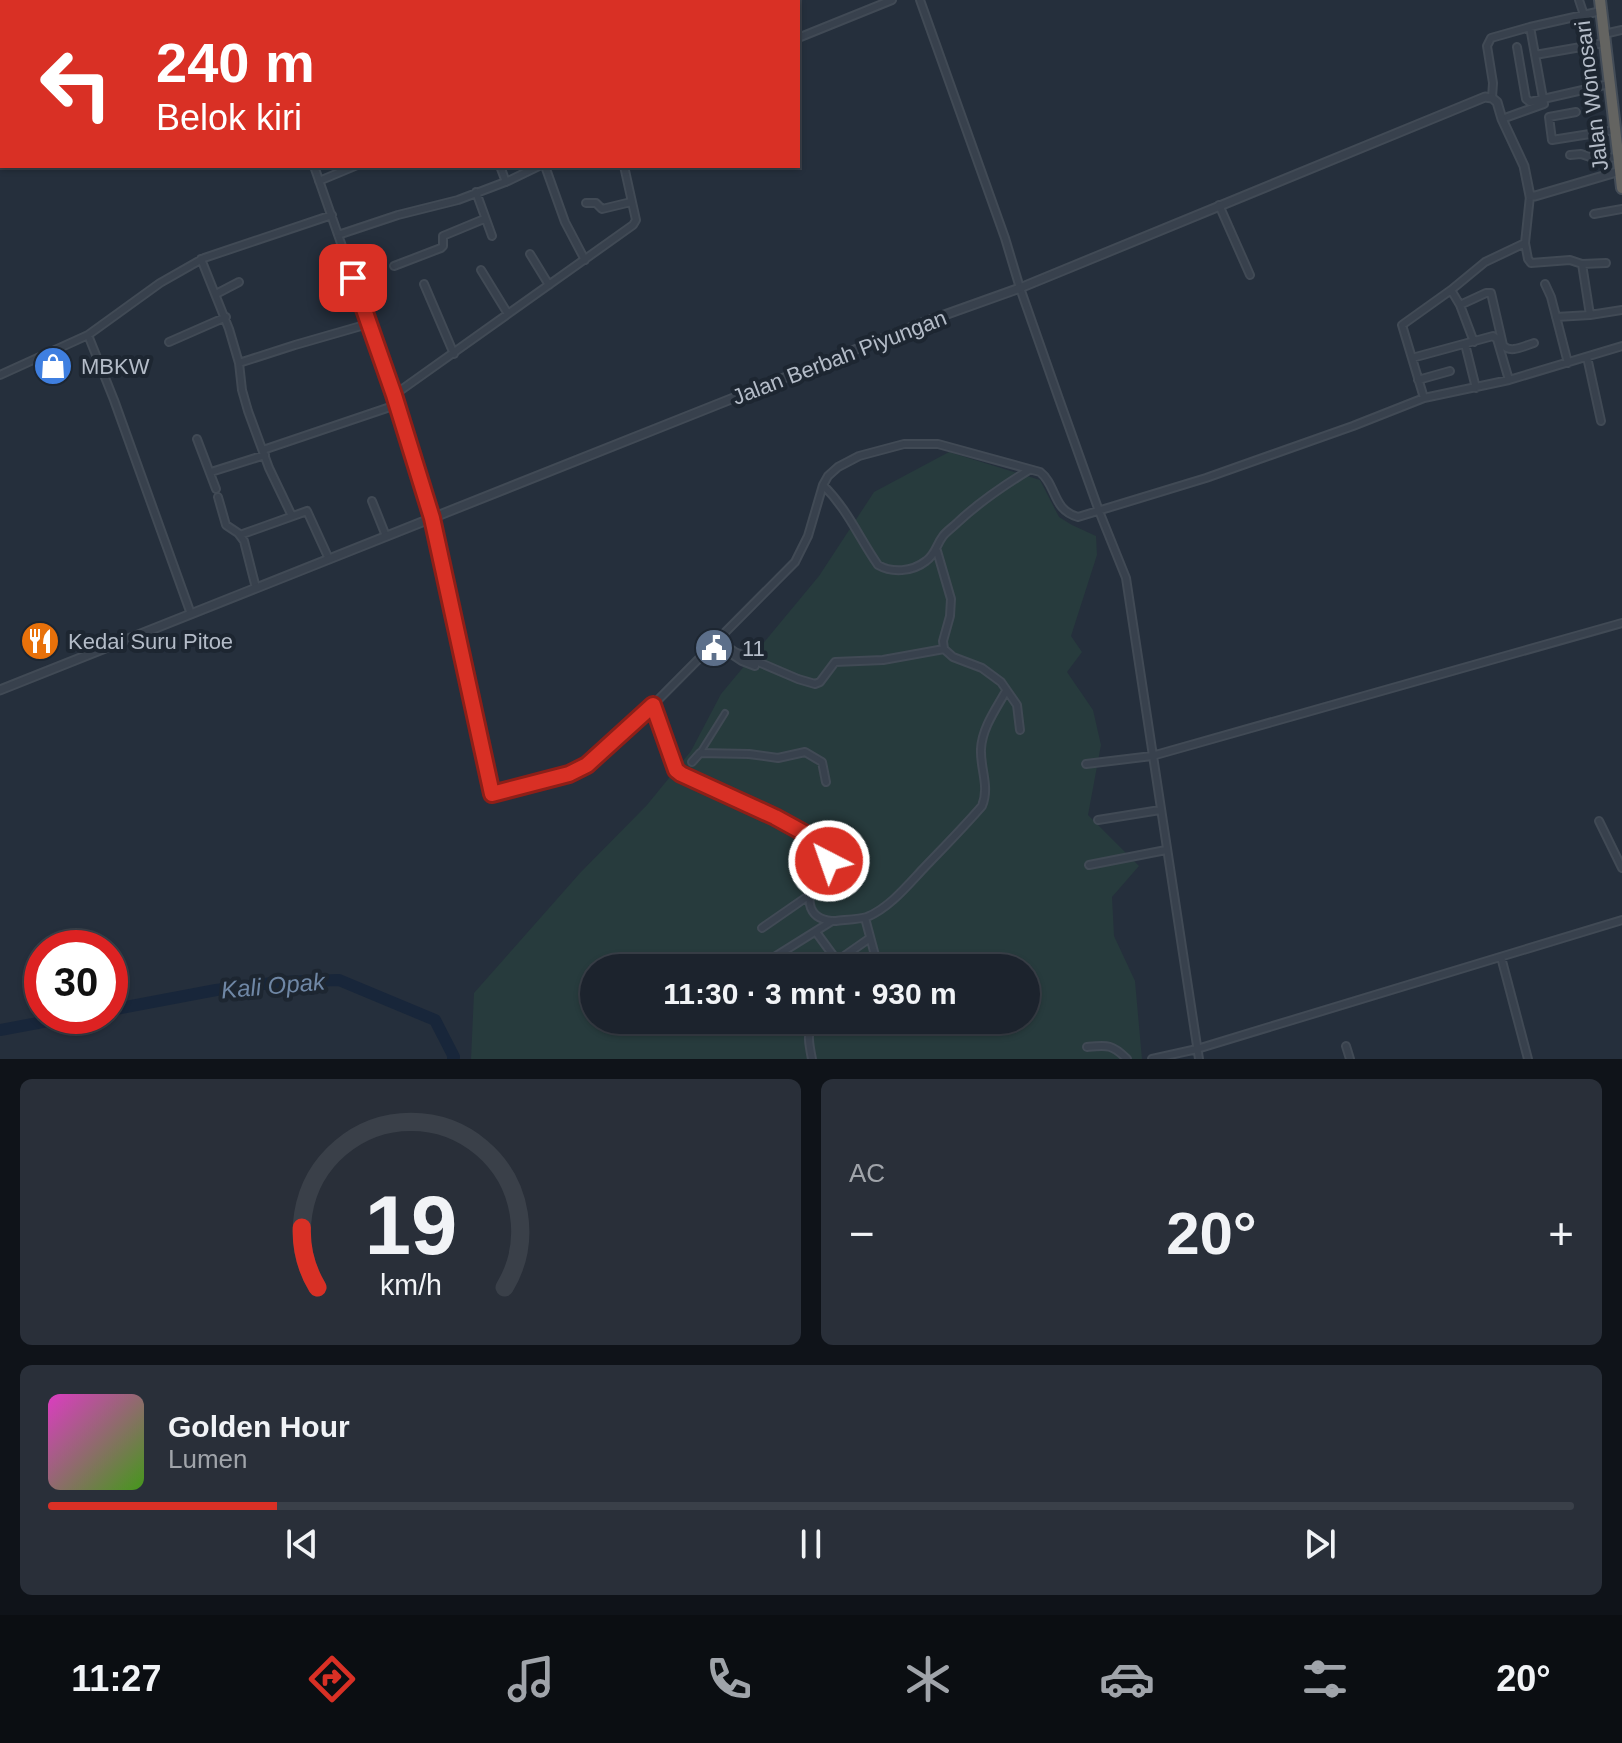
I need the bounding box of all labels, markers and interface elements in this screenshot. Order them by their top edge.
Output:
street label: Jalan Wonosari [1570,19,1613,173]
text: 240 m [156,31,315,94]
icon: left [24,32,128,136]
text: Belok kiri [156,97,302,138]
pin [319,244,387,312]
icon: arrive [331,256,375,300]
street label: Jalan Berbah Piyungan [729,305,950,410]
shop icon: MBKW [32,345,74,387]
place label: MBKW [81,354,150,379]
restaurant icon: Kedai Suru Pitoe [19,620,61,662]
public building icon: 11 [693,627,735,669]
place label: Kedai Suru Pitoe [68,629,233,654]
place label: 11 [742,636,765,661]
position arrow [787,819,871,903]
speed limit sign: 30 [24,930,128,1034]
water label: Kali Opak [220,967,328,1003]
text: 11:30 · 3 mnt · 930 m [663,977,957,1010]
text: AC [849,1158,885,1188]
text: 19 [364,1179,457,1272]
text: 20° [1166,1200,1257,1267]
text: − [849,1209,875,1258]
text: + [1548,1209,1574,1258]
text: km/h [380,1269,441,1301]
text: Golden Hour [168,1410,350,1443]
text: Lumen [168,1444,248,1474]
icon: previous [280,1522,324,1566]
icon: pause [789,1522,833,1566]
icon: next [1298,1522,1342,1566]
icon: directions [304,1651,360,1707]
icon: music [503,1651,559,1707]
icon: phone [701,1651,757,1707]
icon: climate [900,1651,956,1707]
icon: car [1099,1651,1155,1707]
icon: filters [1297,1651,1353,1707]
text: 11:27 [71,1658,161,1699]
text: 20° [1496,1658,1551,1699]

